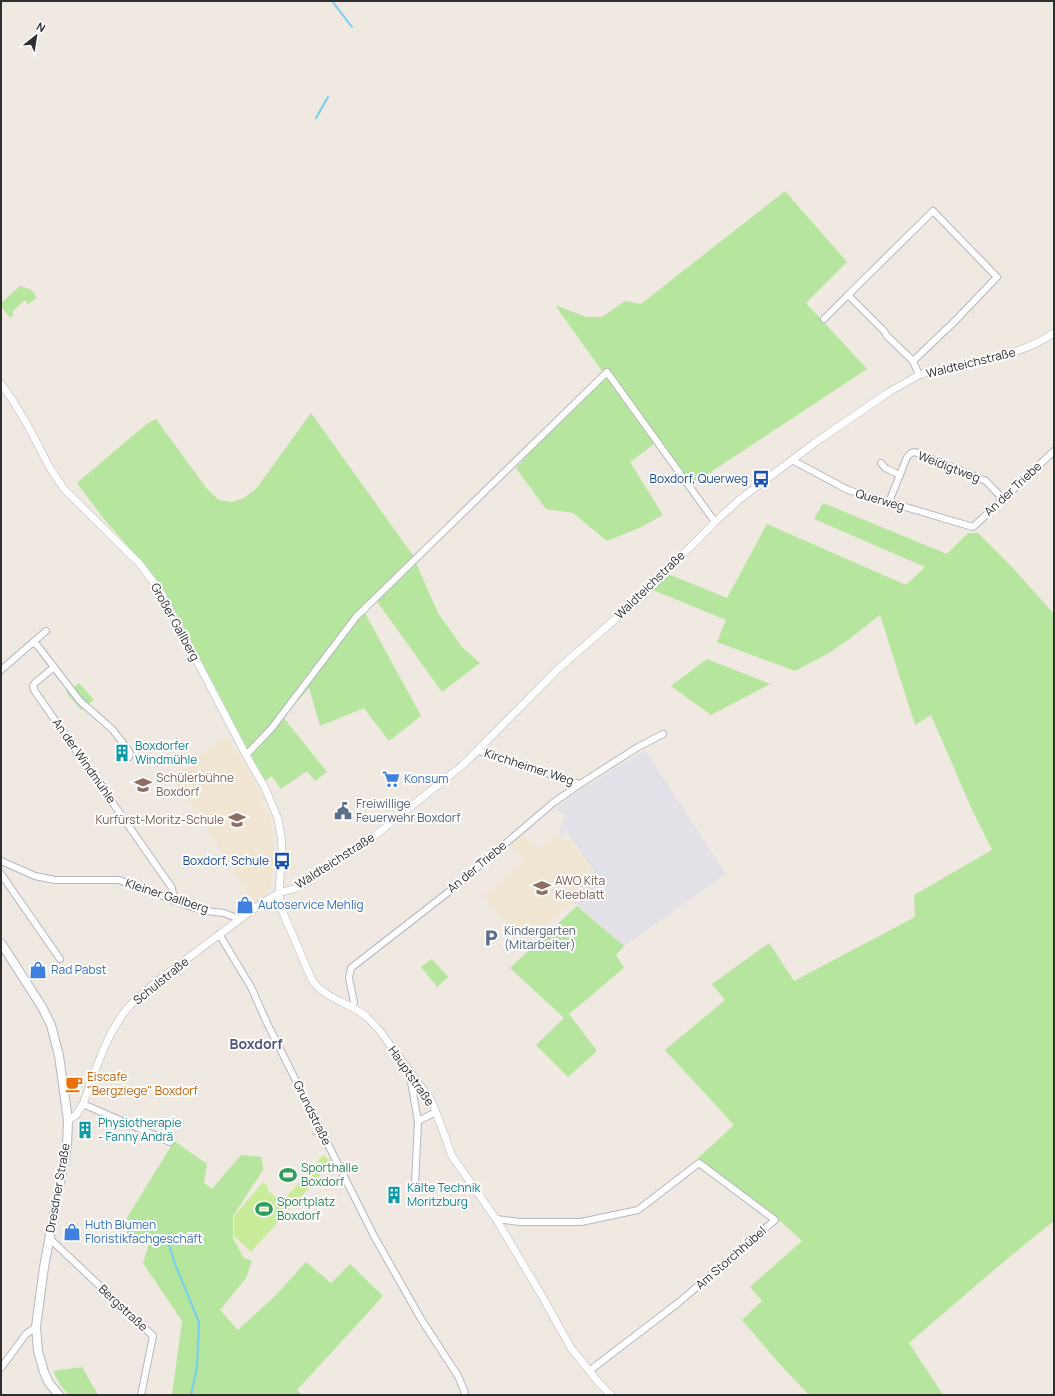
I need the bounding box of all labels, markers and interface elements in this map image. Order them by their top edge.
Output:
north arrow [16,16,56,56]
text: N [34,18,49,35]
street label: Waldteichstraße [924,343,1017,382]
street label: Weidigtweg [916,447,983,486]
street label: An der Triebe [980,458,1045,520]
bus stop icon: Boxdorf, Querweg [751,469,771,489]
place label: Boxdorf, Querweg [650,470,748,487]
street label: Querweg [854,484,907,515]
street label: Waldteichstraße [611,547,688,623]
street label: Großer Gallberg [147,580,204,664]
street label: An der Windmühle [49,715,120,807]
place label: Boxdorfer Windmühle [135,737,197,768]
building icon: Boxdorfer Windmühle [112,743,132,763]
street label: Kirchheimer Weg [482,744,576,789]
place label: Schülerbühne Boxdorf [156,769,234,800]
supermarket icon: Konsum [381,769,401,789]
place label: Konsum [404,770,448,787]
school or university icon: Schülerbühne Boxdorf [133,775,153,795]
place label: Freiwillige Feuerwehr Boxdorf [356,795,461,826]
public building icon: Freiwillige Feuerwehr Boxdorf [333,801,353,821]
school or university icon: Kurfürst-Moritz-Schule [227,810,247,830]
place label: Kurfürst-Moritz-Schule [96,811,224,828]
street label: Waldteichstraße [292,829,378,893]
street label: An der Triebe [443,837,510,897]
bus stop icon: Boxdorf, Schule [272,851,292,871]
place label: Boxdorf, Schule [183,852,269,869]
place label: AWO Kita Kleeblatt [555,872,605,903]
street label: Kleiner Gallberg [123,874,211,917]
school or university icon: AWO Kita Kleeblatt [532,878,552,898]
shop icon: Autoservice Mehlig [235,895,255,915]
place label: Autoservice Mehlig [258,896,364,913]
place label: Kindergarten (Mitarbeiter) [504,922,576,953]
parking icon: Kindergarten (Mitarbeiter) [481,928,501,948]
street label: Schulstraße [129,953,192,1008]
shop icon: Rad Pabst [28,960,48,980]
place label: Rad Pabst [51,961,107,978]
district label: Boxdorf [230,1034,283,1053]
street label: Hauptstraße [384,1042,438,1109]
place label: Eiscafe "Bergziege" Boxdorf [87,1068,199,1099]
cafe icon: Eiscafe "Bergziege" Boxdorf [64,1074,84,1094]
street label: Grundstraße [289,1078,335,1148]
place label: Physiotherapie - Fanny Andrä [98,1114,182,1145]
building icon: Physiotherapie - Fanny Andrä [75,1120,95,1140]
street label: Dresdner Straße [41,1142,74,1234]
place label: Sporthalle Boxdorf [301,1159,358,1190]
sports icon: Sporthalle Boxdorf [278,1165,298,1185]
place label: Kälte Technik Moritzburg [407,1179,481,1210]
building icon: Kälte Technik Moritzburg [384,1185,404,1205]
place label: Sportplatz Boxdorf [277,1193,335,1224]
sports icon: Sportplatz Boxdorf [254,1199,274,1219]
place label: Huth Blumen Floristikfachgeschäft [85,1216,203,1247]
shop icon: Huth Blumen Floristikfachgeschäft [62,1222,82,1242]
street label: Am Storchhübel [692,1222,770,1293]
street label: Bergstraße [95,1280,152,1335]

